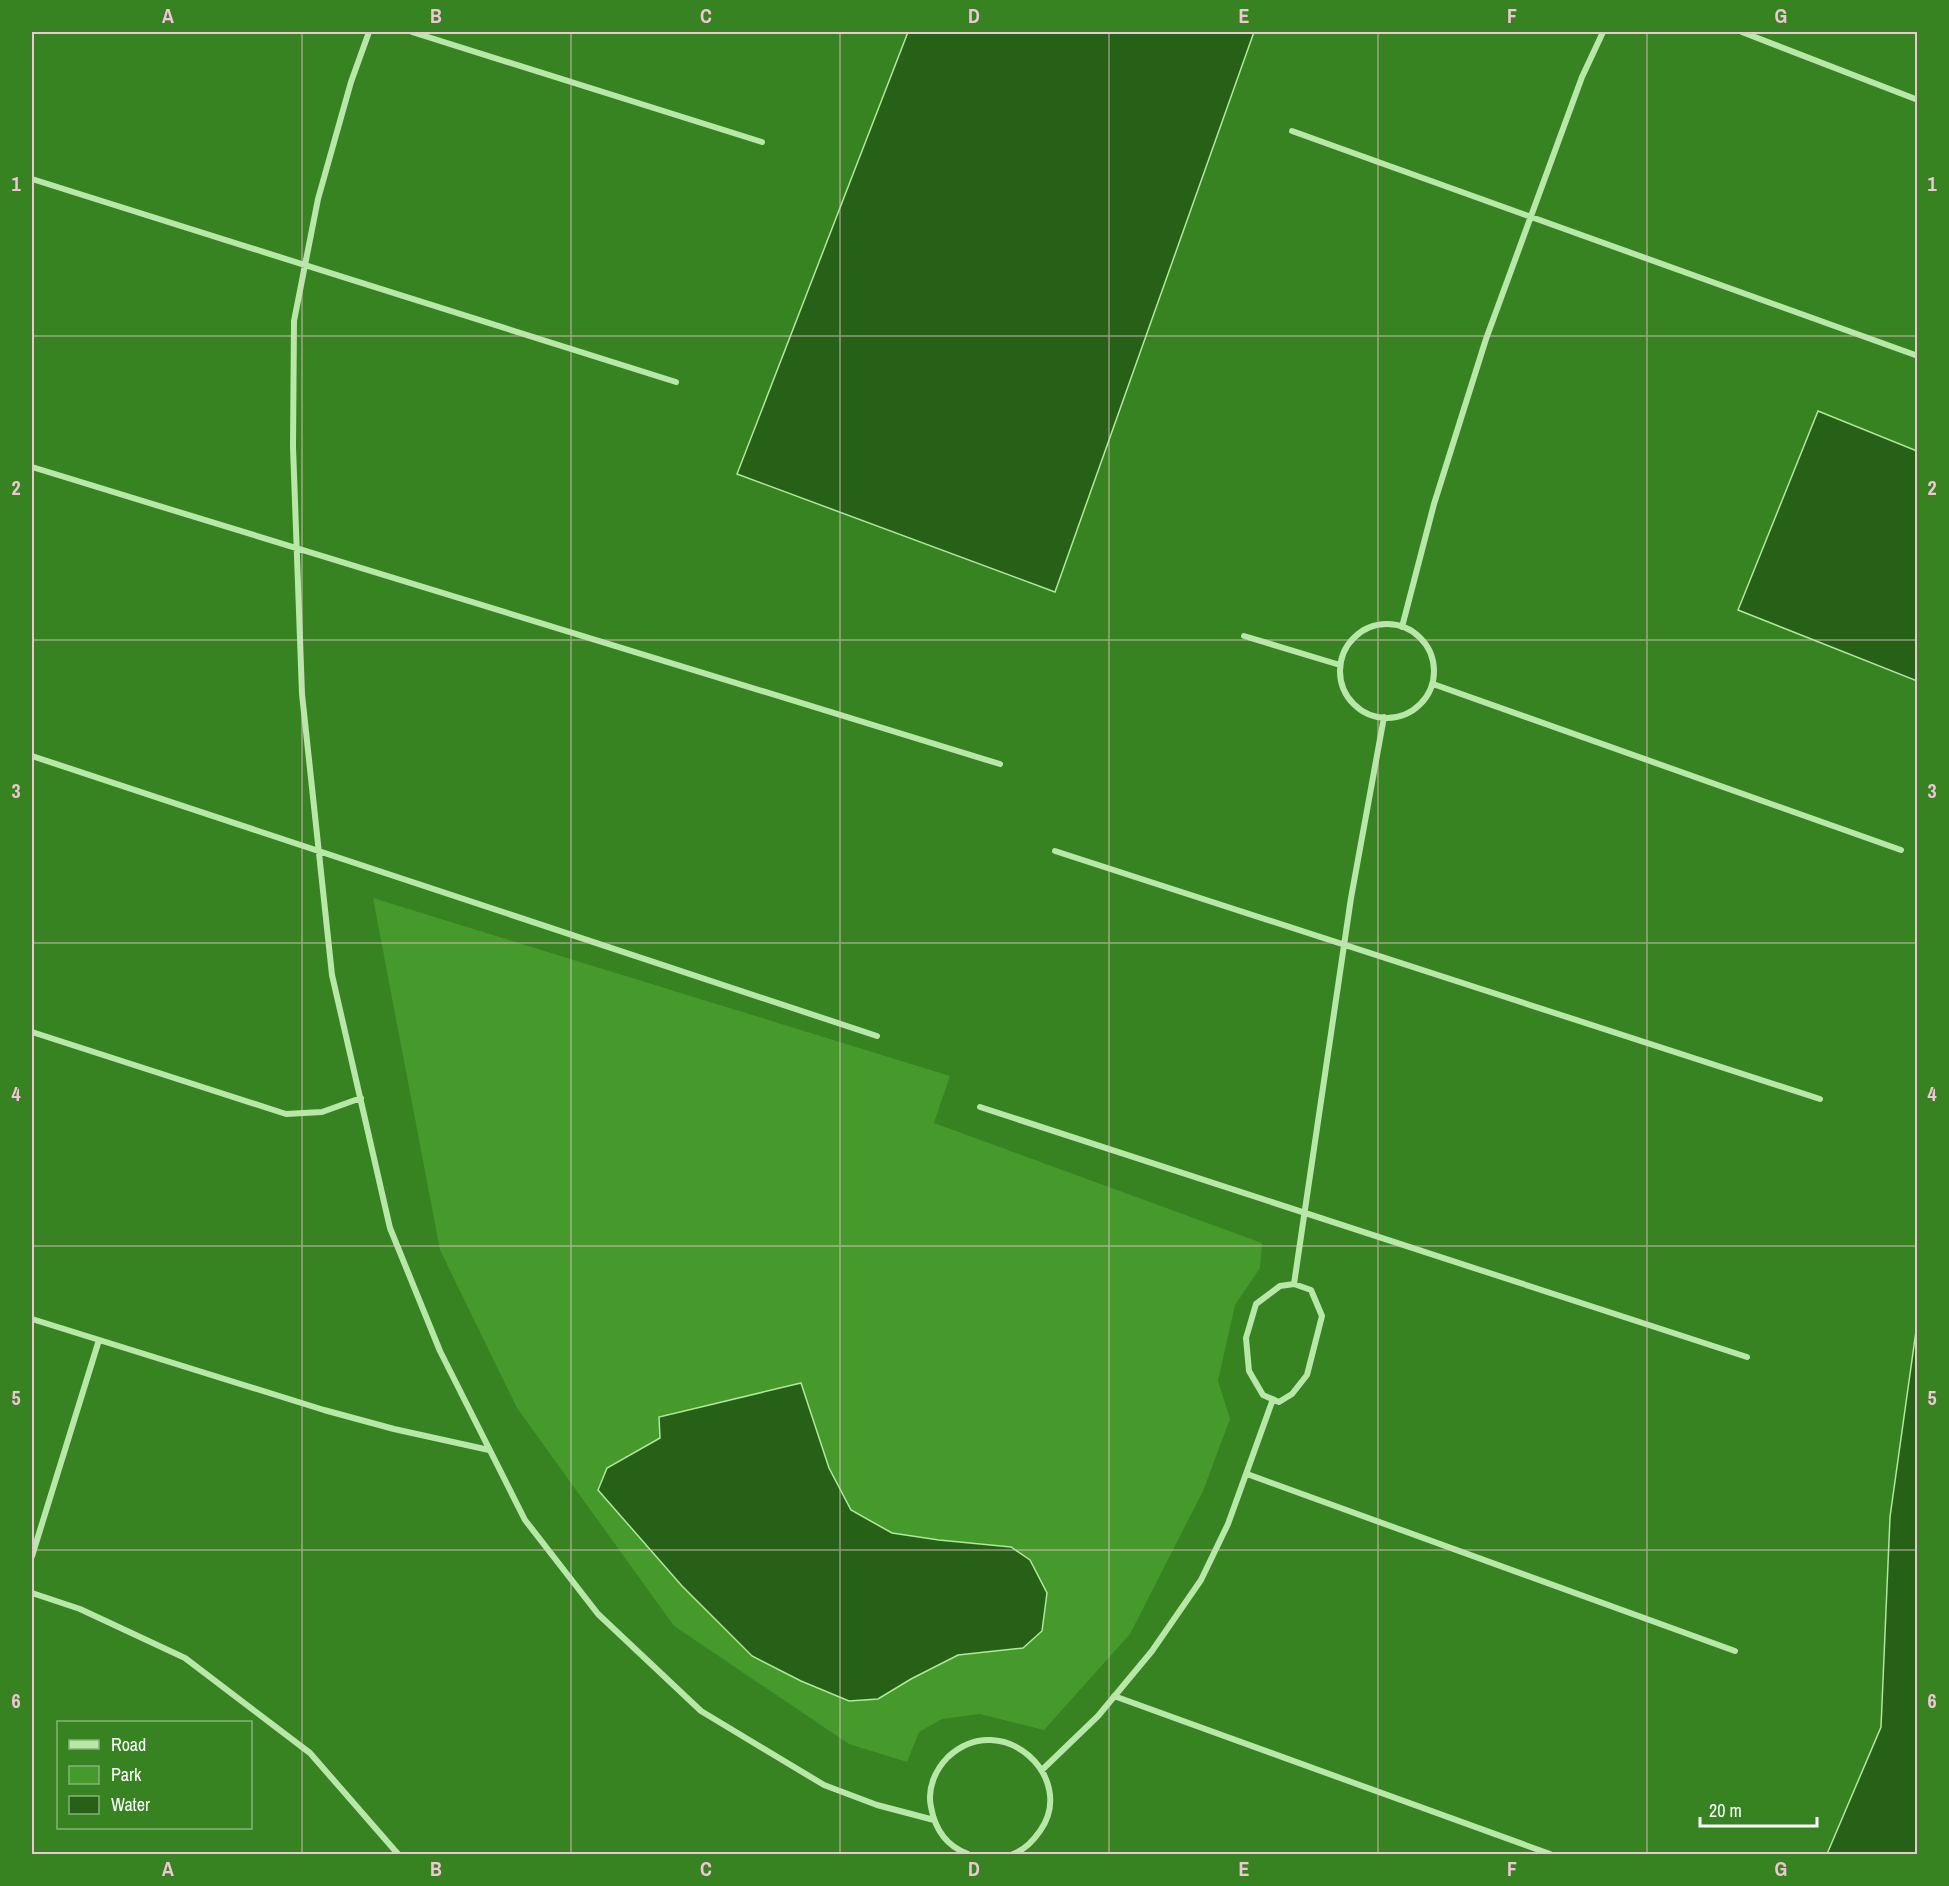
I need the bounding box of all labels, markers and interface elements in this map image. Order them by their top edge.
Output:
text: A [162,2,174,29]
text: B [430,2,442,29]
text: C [700,2,712,29]
text: D [968,2,980,29]
text: E [1239,2,1250,29]
text: F [1507,2,1517,29]
text: G [1775,2,1787,29]
text: 1 [11,170,21,197]
text: 1 [1927,170,1937,197]
text: 2 [11,474,21,501]
text: 2 [1927,474,1937,501]
text: 3 [11,777,21,804]
text: 3 [1927,777,1937,804]
text: 4 [11,1080,21,1107]
text: 4 [1927,1080,1937,1107]
text: 5 [11,1384,21,1411]
text: 5 [1927,1384,1937,1411]
text: 6 [11,1687,21,1714]
text: 6 [1927,1687,1937,1714]
legend [57,1721,252,1829]
text: Road [111,1732,146,1757]
text: Park [111,1762,142,1787]
scale bar [1700,1790,1817,1828]
text: Water [111,1792,150,1817]
text: 20 m [1709,1798,1742,1823]
text: A [162,1855,174,1882]
text: B [430,1855,442,1882]
text: C [700,1855,712,1882]
text: D [968,1855,980,1882]
text: E [1239,1855,1250,1882]
text: F [1507,1855,1517,1882]
text: G [1775,1855,1787,1882]

